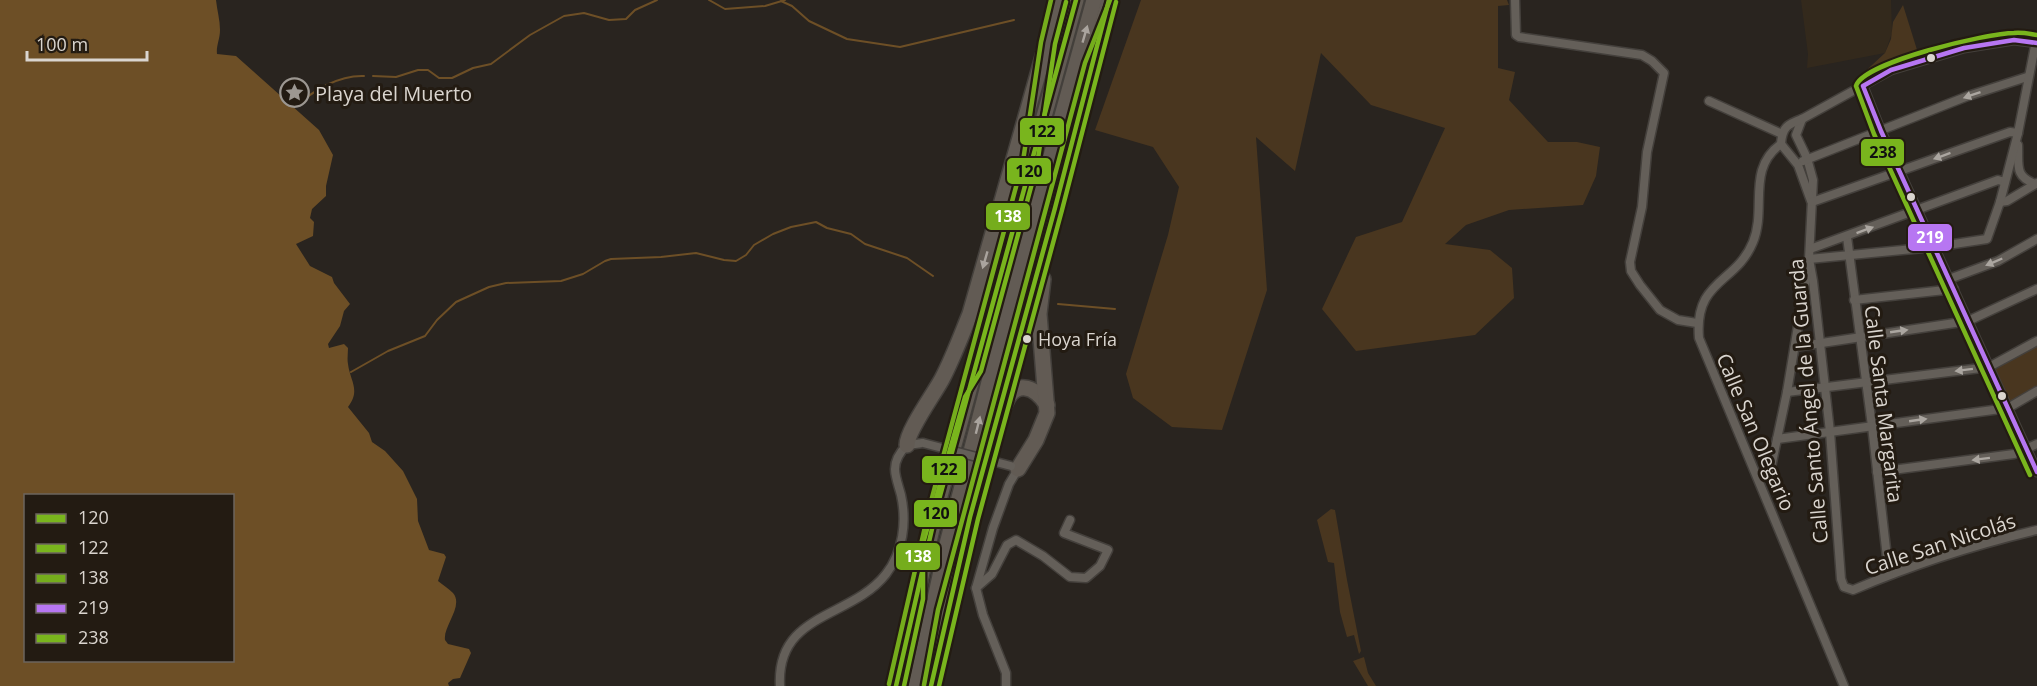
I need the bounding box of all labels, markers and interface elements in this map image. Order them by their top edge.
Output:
scale bar [27,24,147,62]
one-way arrow [1081,25,1090,43]
text: 100 m [36,32,88,56]
unlabelled marker [1925,52,1937,64]
place icon: Playa del Muerto [278,77,310,109]
place label: Playa del Muerto [315,80,472,107]
one-way arrow [1963,91,1981,101]
line badge: 122 [1019,117,1065,146]
text: 122 [1028,120,1056,142]
line badge: 238 [1860,138,1905,167]
text: 238 [1869,141,1897,163]
one-way arrow [1933,152,1951,162]
line badge: 120 [1006,157,1052,185]
text: 120 [1015,160,1043,182]
unlabelled marker [1905,191,1917,203]
line badge: 138 [985,202,1031,231]
text: 138 [994,205,1022,227]
line badge: 219 [1907,223,1953,252]
one-way arrow [1857,224,1875,234]
text: 219 [1916,226,1944,248]
one-way arrow [980,252,989,270]
one-way arrow [1985,257,2003,267]
street label: Calle Santo Ángel de la Guarda [1782,258,1834,544]
street label: Calle Santa Margarita [1858,304,1910,504]
one-way arrow [1890,326,1909,335]
place label: Hoya Fría [1038,327,1117,351]
marker: Hoya Fría [1021,333,1033,345]
street label: Calle San Olegario [1711,349,1801,515]
one-way arrow [1955,365,1974,374]
unlabelled marker [1996,390,2008,402]
one-way arrow [1909,415,1928,424]
one-way arrow [973,416,983,434]
one-way arrow [1971,454,1990,463]
line badge: 122 [921,455,967,484]
text: 122 [930,458,958,480]
legend [24,494,234,662]
line badge: 120 [913,499,958,528]
text: 120 [922,502,950,524]
text: 120 [78,505,109,529]
street label: Calle San Nicolás [1861,507,2019,581]
text: 122 [78,535,109,559]
line badge: 138 [895,542,941,571]
text: 138 [904,545,932,567]
text: 138 [78,565,109,589]
text: 219 [78,595,109,619]
text: 238 [78,625,109,649]

